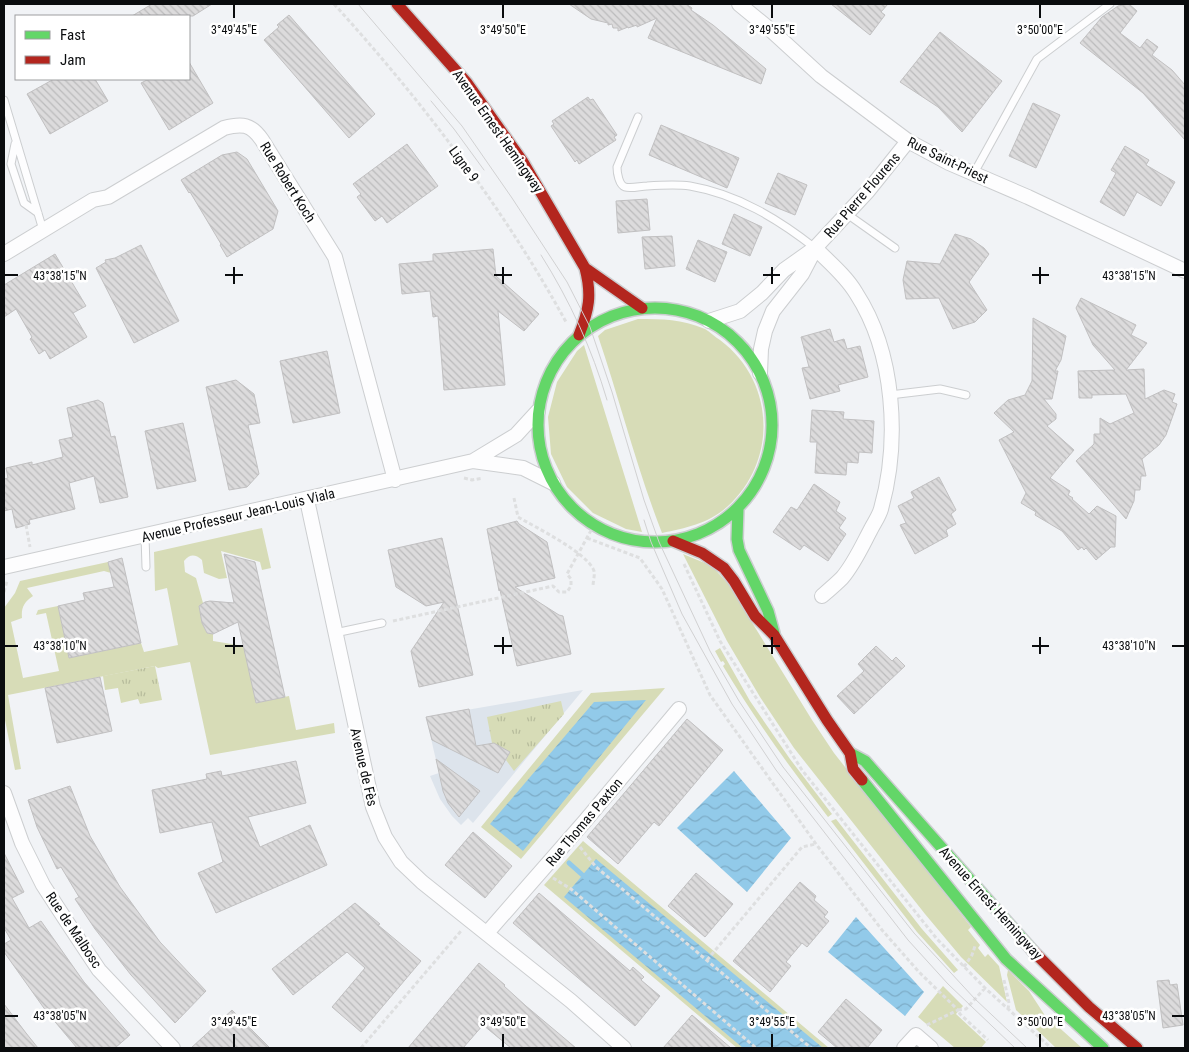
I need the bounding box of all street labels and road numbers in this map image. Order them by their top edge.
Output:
street label: Avenue Ernest Hemingway [450,67,547,196]
street label: Rue Saint-Priest [905,134,991,186]
street label: Rue Robert Koch [257,139,319,225]
street label: Ligne 9 [446,143,482,185]
street label: Rue Pierre Flourens [821,149,903,241]
street label: Avenue Professeur Jean-Louis Viala [140,485,336,545]
street label: Avenue de Fès [347,726,381,808]
street label: Rue Thomas Paxton [543,775,625,869]
street label: Avenue Ernest Hemingway [936,843,1046,963]
street label: Rue de Malbosc [43,889,105,971]

